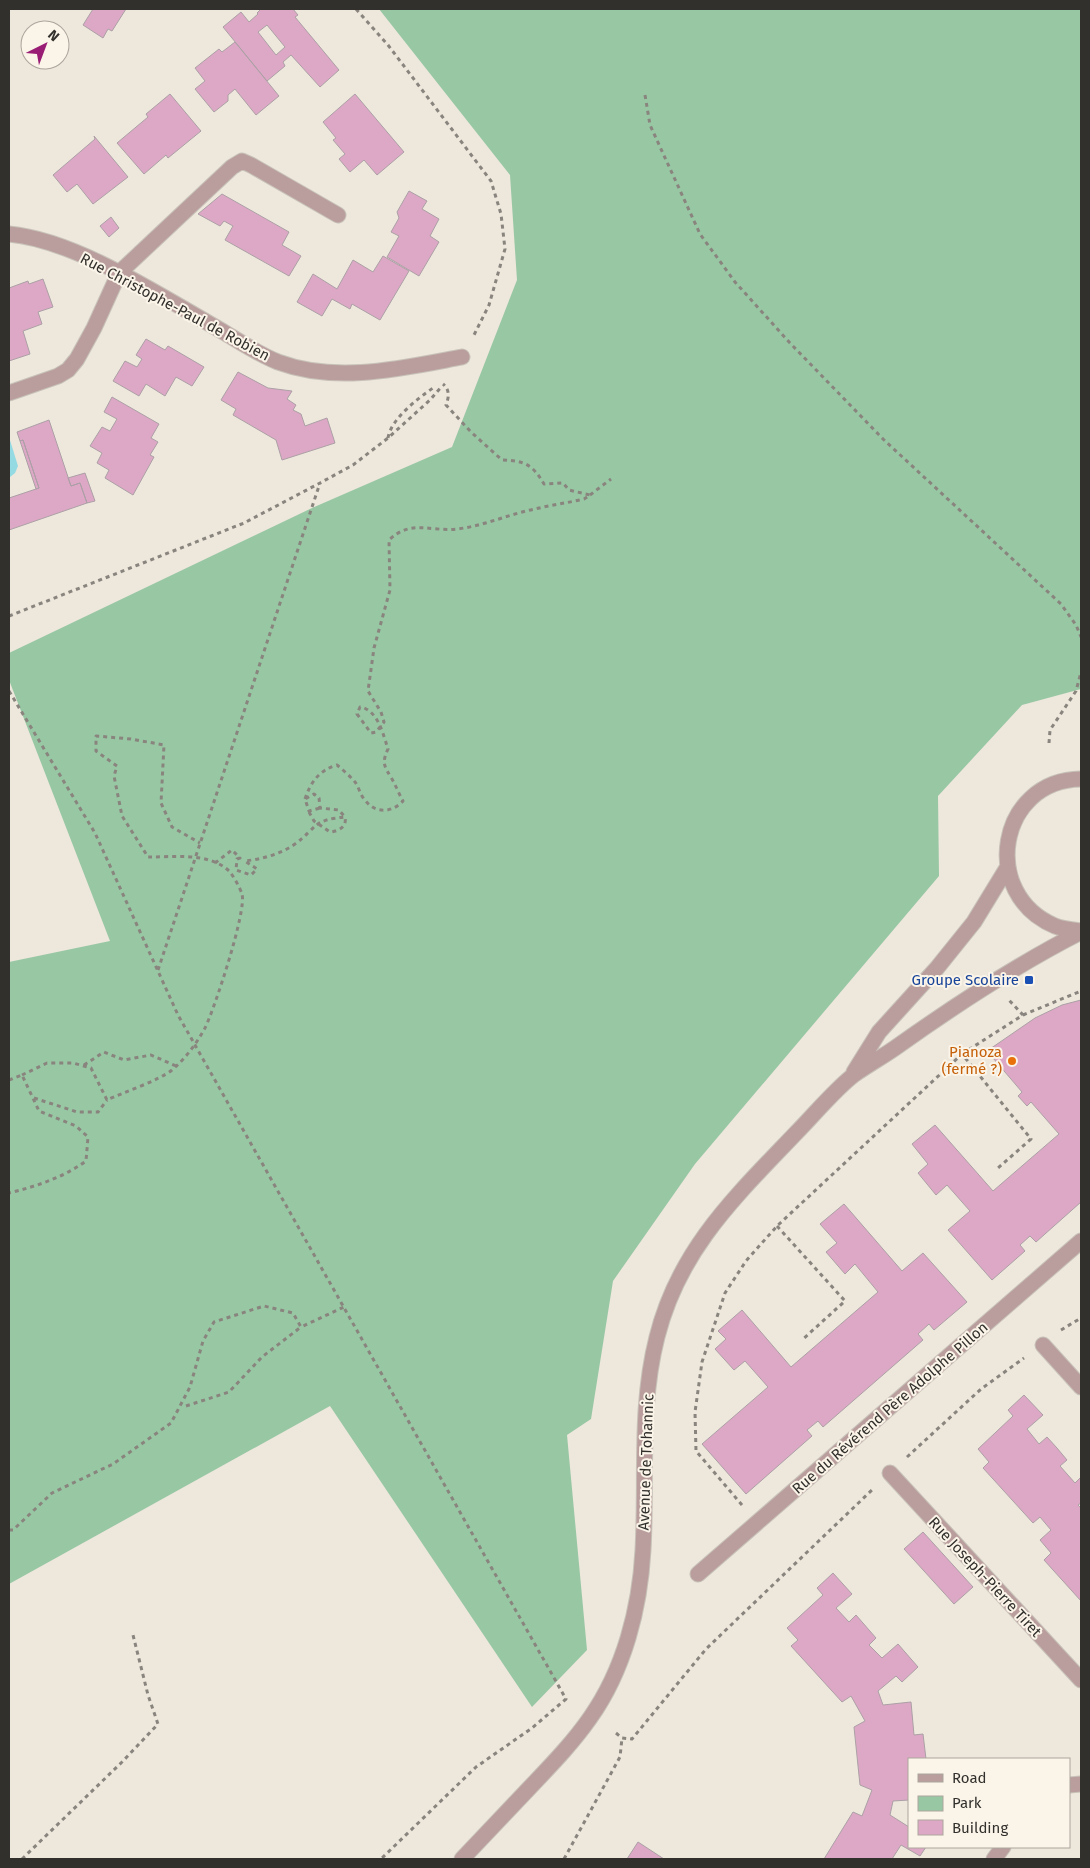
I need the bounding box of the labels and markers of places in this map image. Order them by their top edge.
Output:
place label: Groupe Scolaire [912,971,1019,989]
marker: Groupe Scolaire [1023,974,1035,986]
place label: Pianoza (fermé ?) [942,1043,1002,1078]
marker: Pianoza (fermé ?) [1006,1055,1018,1067]

